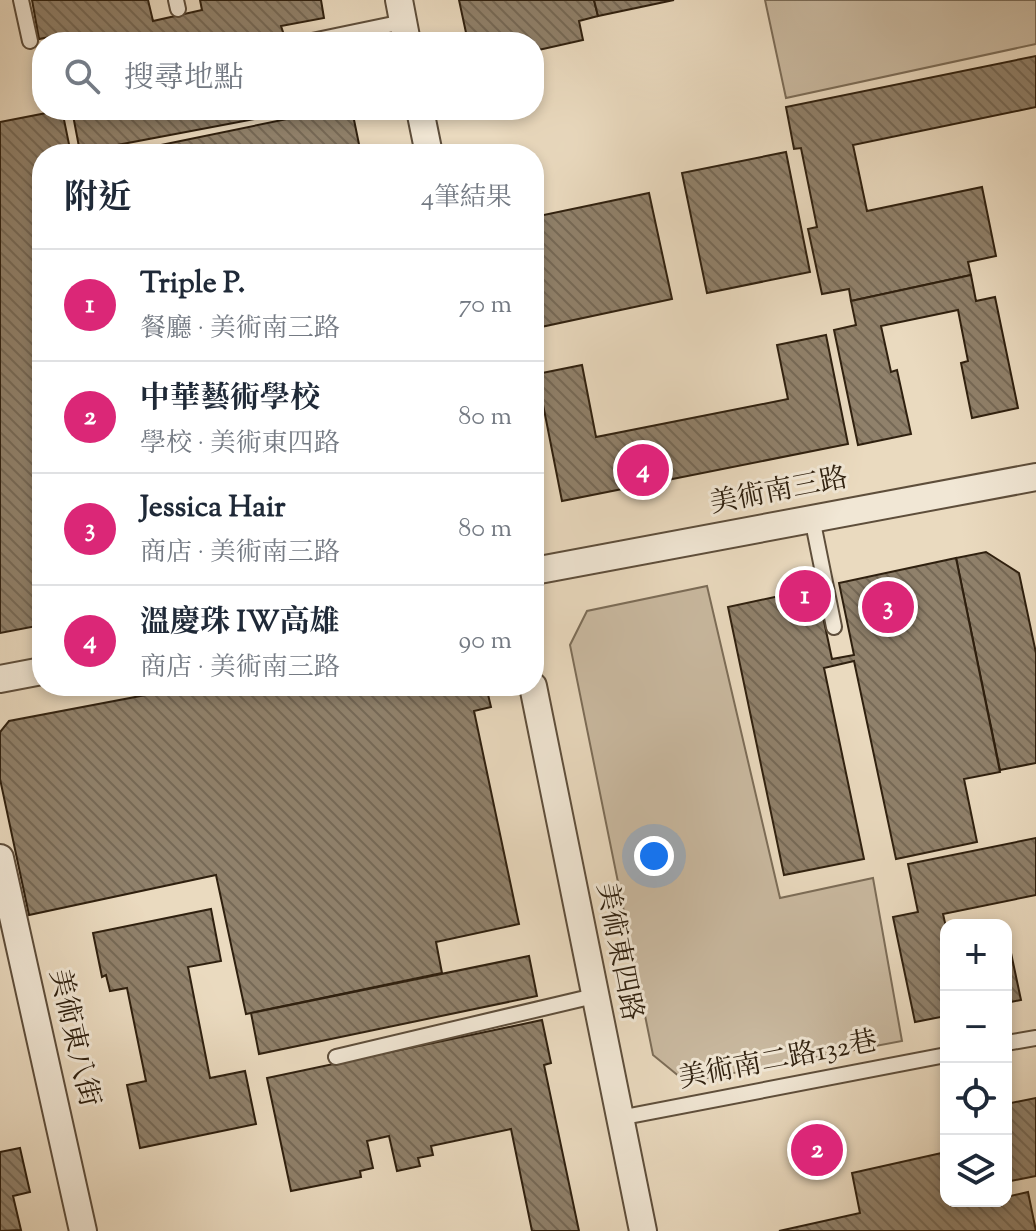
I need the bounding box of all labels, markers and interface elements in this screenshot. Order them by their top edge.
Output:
search box [32,32,544,120]
icon: search [60,54,104,98]
text: 搜尋地點 [124,58,244,101]
text: 附近 [64,175,132,224]
text: 4筆結果 [421,180,512,217]
text: Triple P. [140,263,245,306]
text: 1 [86,287,94,324]
text: 70 m [459,287,512,324]
text: 餐廳 · 美術南三路 [140,311,340,348]
text: 中華藝術學校 [140,378,320,421]
text: 2 [84,399,96,436]
text: 80 m [458,399,512,436]
text: 學校 · 美術東四路 [140,426,340,463]
pin: 4 [617,440,669,500]
street label: 美術南三路 [706,459,852,525]
text: Jessica Hair [140,487,286,530]
text: 3 [85,511,95,548]
text: 80 m [458,511,512,548]
text: 商店 · 美術南三路 [140,535,340,572]
pin: 1 [779,566,831,626]
pin: 3 [862,577,914,637]
text: 溫慶珠 IW高雄 [140,602,340,645]
text: 4 [83,623,97,660]
text: 90 m [459,623,512,660]
text: 商店 · 美術南三路 [140,650,340,687]
your location [634,836,674,876]
street label: 美術東四路 [585,879,651,1025]
map controls [940,919,1012,1207]
button: + [940,919,1012,991]
street label: 美術東八街 [38,965,108,1111]
button: − [940,991,1012,1063]
street label: 美術南二路132巷 [675,1022,881,1100]
button: locate [940,1063,1012,1135]
pin: 2 [791,1120,843,1180]
button: layers [940,1135,1012,1207]

